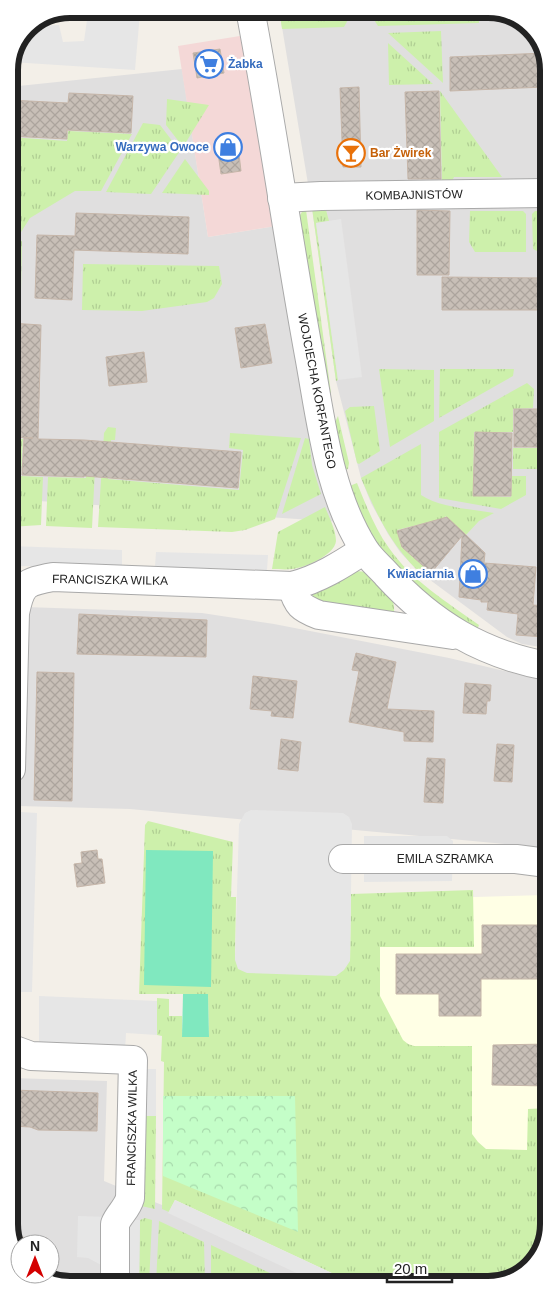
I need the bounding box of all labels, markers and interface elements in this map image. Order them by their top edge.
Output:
supermarket icon: Żabka [194,49,224,79]
place label: Żabka [228,56,263,71]
shop icon: Warzywa Owoce [213,132,243,162]
bar icon: Bar Żwirek [336,138,366,168]
place label: Warzywa Owoce [115,140,209,154]
place label: Bar Żwirek [370,145,432,160]
street label: KOMBAJNISTÓW [365,186,463,203]
street label: WOJCIECHA KORFANTEGO [295,312,339,470]
shop icon: Kwiaciarnia [458,559,488,589]
place label: Kwiaciarnia [387,567,454,581]
street label: FRANCISZKA WILKA [52,572,168,588]
street label: EMILA SZRAMKA [397,852,493,866]
street label: FRANCISZKA WILKA [124,1070,140,1186]
north arrow [10,1234,60,1284]
text: N [30,1238,40,1254]
scale bar [387,1252,452,1284]
text: 20 m [394,1260,427,1277]

